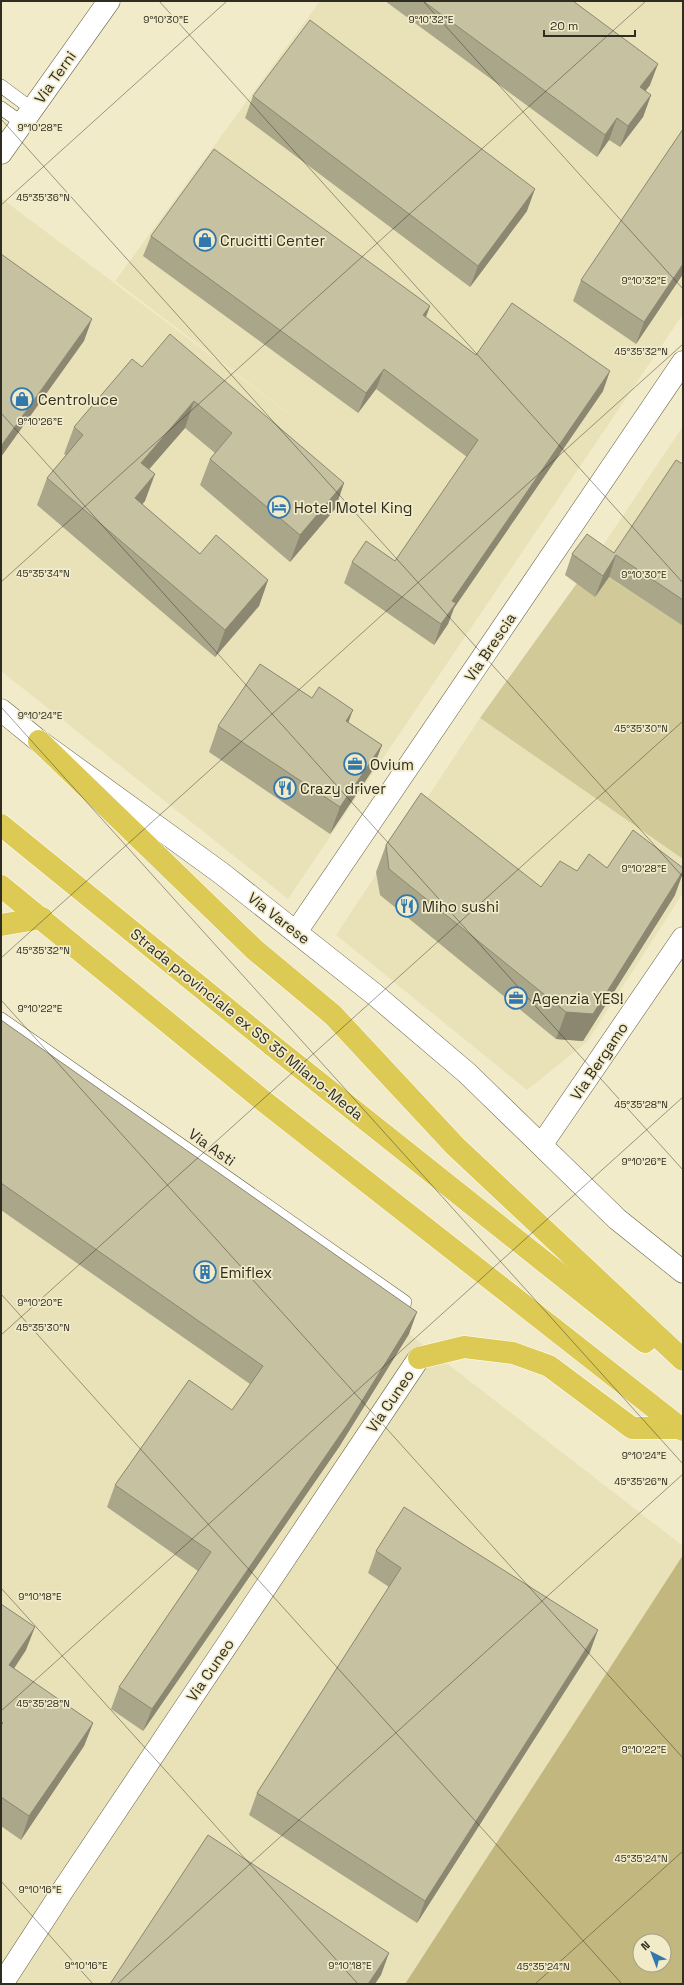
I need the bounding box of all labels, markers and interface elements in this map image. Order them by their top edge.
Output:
scale bar [544,12,635,38]
text: 9°10'30"E [143,13,189,26]
text: 9°10'32"E [409,13,454,26]
text: 20 m [550,18,578,34]
street label: Via Terni [30,47,80,107]
text: 9°10'28"E [17,121,63,134]
text: 45°35'36"N [16,191,70,204]
shop icon: Crucitti Center [192,227,218,253]
place label: Crucitti Center [220,231,325,250]
text: 9°10'32"E [622,274,667,287]
text: 45°35'32"N [614,345,668,358]
shop icon: Centroluce [9,386,35,412]
place label: Centroluce [38,390,118,409]
text: 9°10'26"E [17,415,63,428]
hotel icon: Hotel Motel King [266,494,292,520]
place label: Hotel Motel King [294,498,413,517]
text: 45°35'34"N [16,567,70,580]
text: 9°10'30"E [621,568,667,581]
street label: Via Brescia [460,609,520,685]
text: 9°10'24"E [18,709,63,722]
text: 45°35'30"N [614,722,668,735]
office icon: Ovium [342,751,368,777]
place label: Ovium [370,755,414,774]
restaurant icon: Crazy driver [272,775,298,801]
place label: Crazy driver [300,779,386,798]
text: 9°10'28"E [621,862,667,875]
street label: Via Varese [244,888,314,948]
restaurant icon: Miho sushi [394,893,420,919]
place label: Miho sushi [422,897,499,916]
street label: Strada provinciale ex SS 35 Milano-Meda [127,924,368,1124]
text: 45°35'32"N [16,944,70,957]
office icon: Agenzia YES! [503,985,529,1011]
place label: Agenzia YES! [532,989,624,1008]
text: 9°10'22"E [18,1002,63,1015]
street label: Via Bergamo [566,1018,632,1104]
text: 45°35'28"N [614,1098,668,1111]
street label: Via Asti [185,1124,239,1170]
text: 9°10'26"E [621,1155,667,1168]
building icon: Emiflex [192,1259,218,1285]
place label: Emiflex [220,1263,272,1282]
text: 9°10'20"E [17,1296,63,1309]
text: 45°35'30"N [16,1321,70,1334]
street label: Via Cuneo [362,1366,418,1436]
text: 9°10'24"E [622,1449,667,1462]
text: 45°35'26"N [614,1475,668,1488]
text: 9°10'18"E [18,1590,62,1603]
street label: Via Cuneo [182,1635,238,1705]
text: 45°35'28"N [16,1697,70,1710]
text: 9°10'22"E [622,1743,667,1756]
text: 45°35'24"N [614,1852,668,1865]
text: 9°10'16"E [18,1883,62,1896]
north arrow [632,1933,672,1973]
text: N [638,1938,653,1953]
text: 9°10'16"E [64,1959,108,1972]
text: 9°10'18"E [328,1959,372,1972]
text: 45°35'24"N [516,1960,570,1973]

